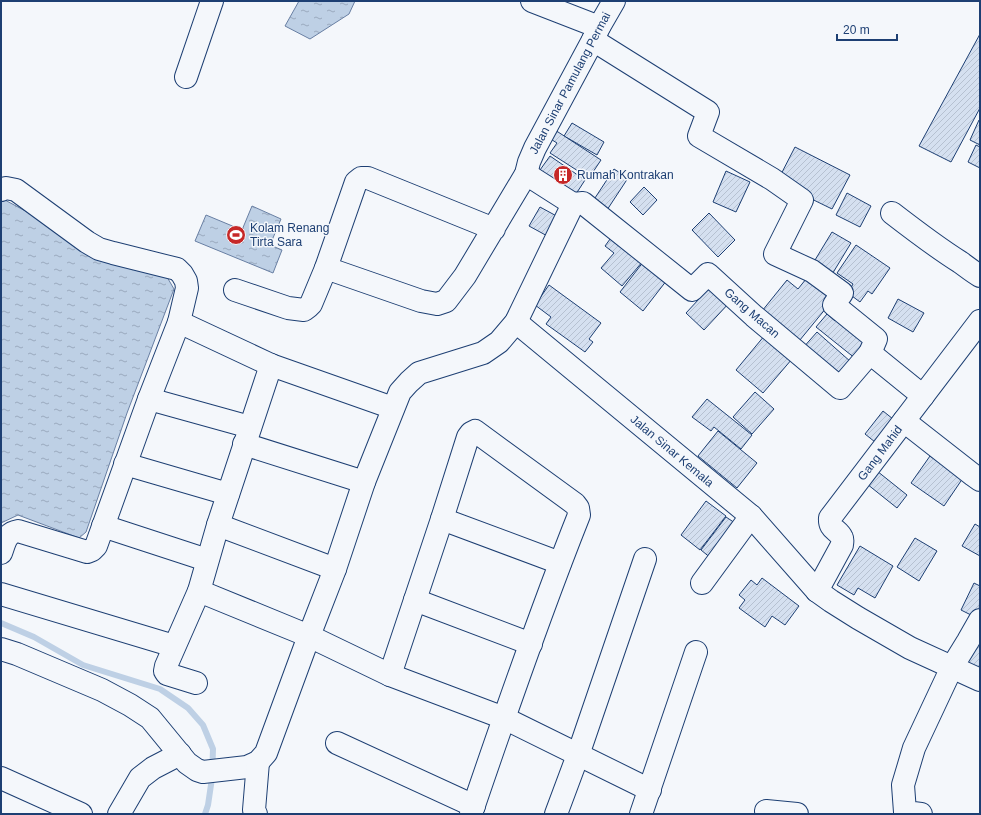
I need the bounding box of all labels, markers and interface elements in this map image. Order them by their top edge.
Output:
street label: Jalan Sinar Pamulang Permai [527,10,613,156]
scale bar [837,16,897,42]
text: 20 m [843,23,870,37]
building icon: Rumah Kontrakan [552,164,574,186]
place label: Rumah Kontrakan [577,168,674,182]
place label: Kolam Renang Tirta Sara [250,221,329,249]
sports icon: Kolam Renang Tirta Sara [225,224,247,246]
street label: Gang Macan [721,285,783,341]
street label: Jalan Sinar Kemala [628,412,717,490]
street label: Gang Mahid [855,423,905,483]

